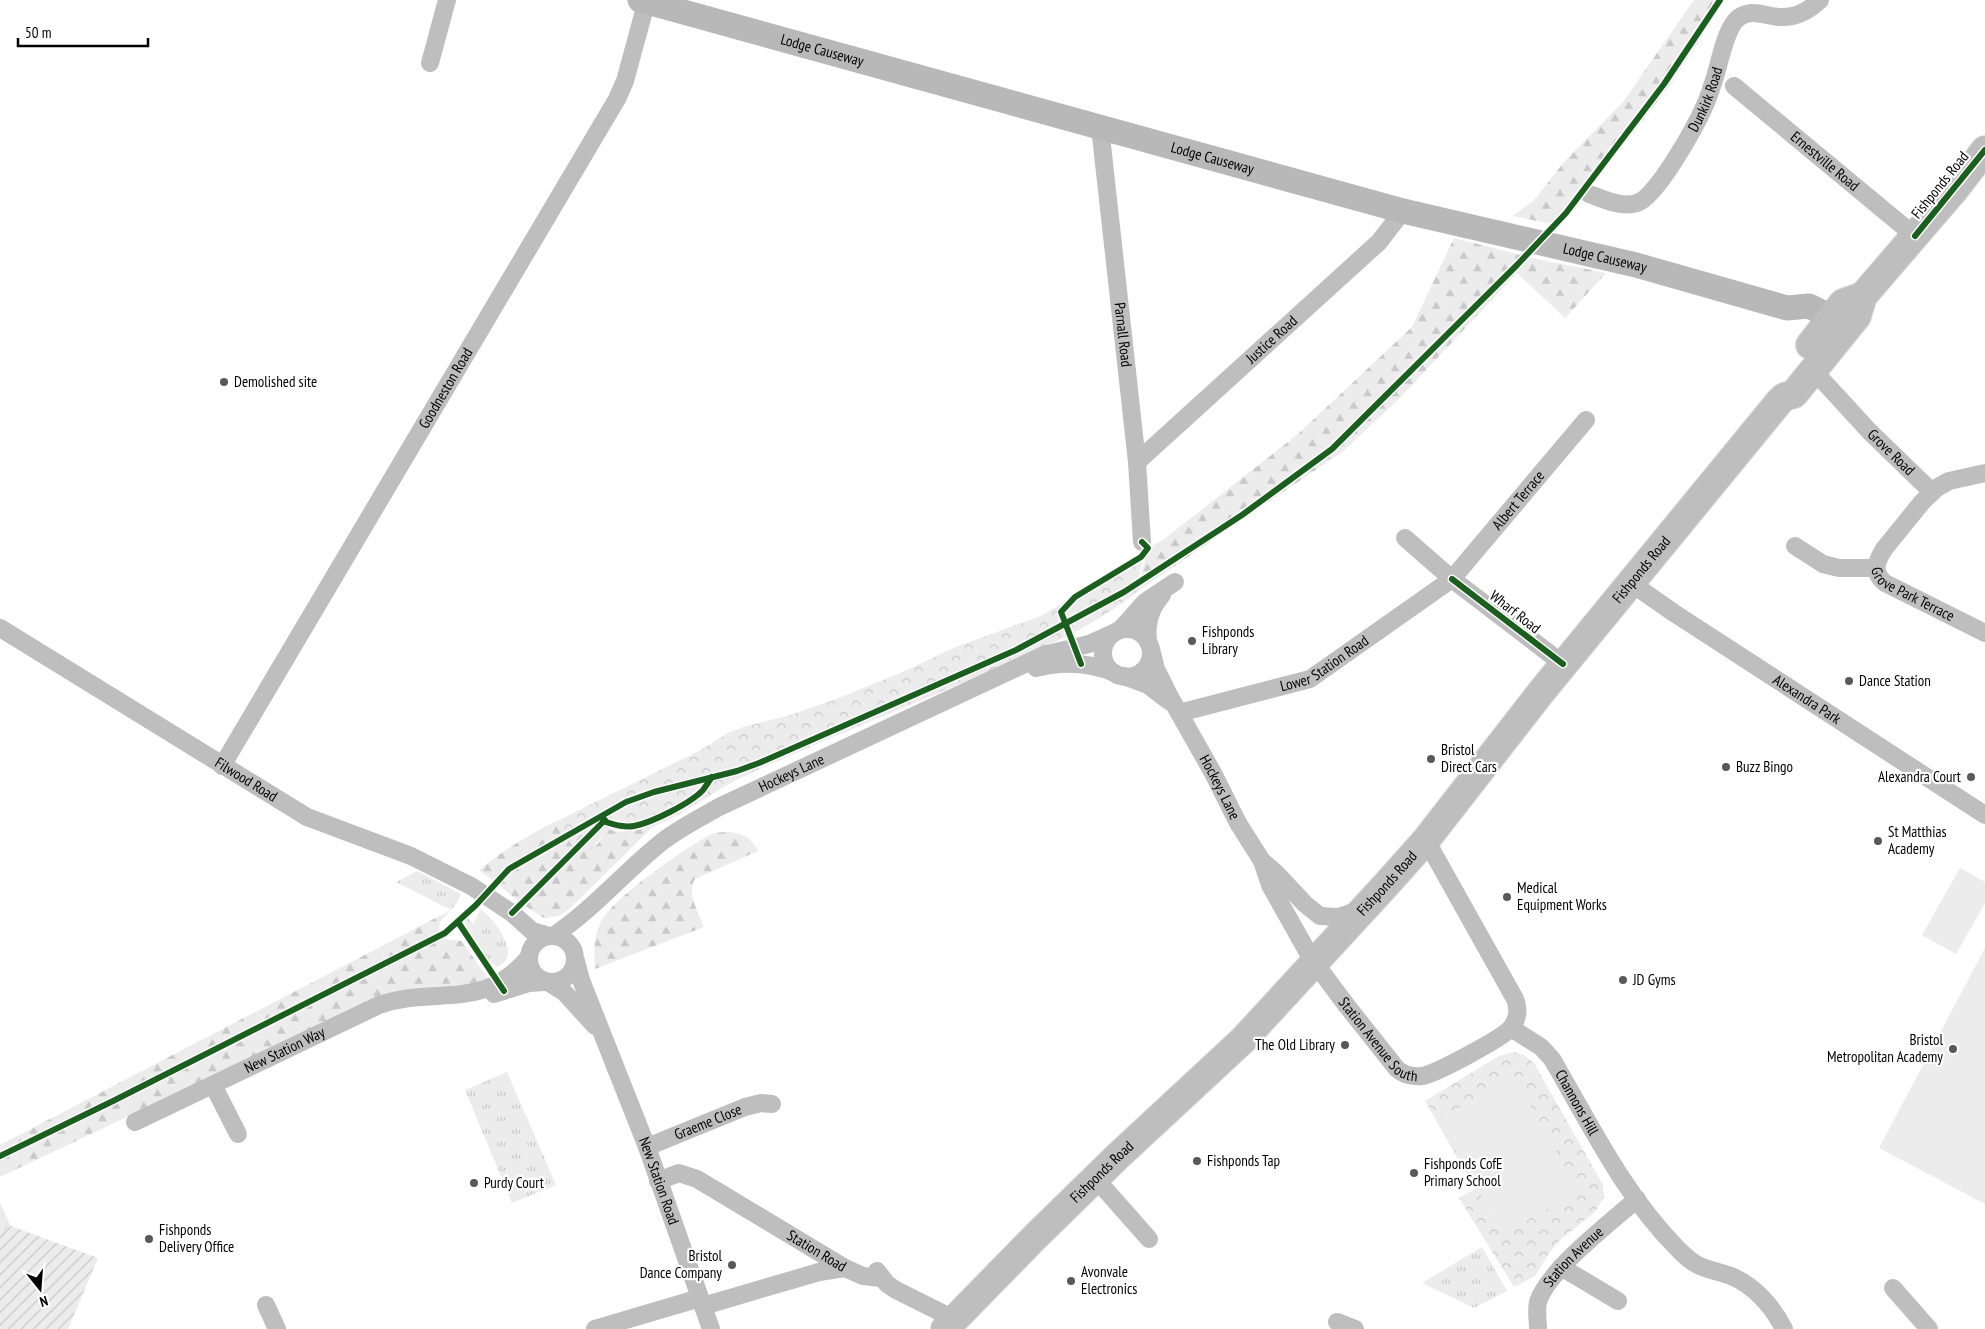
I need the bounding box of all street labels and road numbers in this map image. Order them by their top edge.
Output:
street label: Lodge Causeway [779,29,866,71]
street label: Dunkirk Road [1683,65,1726,135]
street label: Ernestville Road [1787,127,1863,195]
street label: Lodge Causeway [1169,137,1257,178]
street label: Fishponds Road [1907,147,1972,222]
street label: Lodge Causeway [1561,238,1650,277]
street label: Parnall Road [1110,301,1136,368]
street label: Justice Road [1241,311,1301,368]
street label: Goodneston Road [414,344,477,432]
street label: Grove Road [1864,425,1919,479]
street label: Albert Terrace [1488,466,1548,533]
street label: Fishponds Road [1608,532,1674,607]
street label: Grove Park Terrace [1867,565,1958,625]
street label: Wharf Road [1486,586,1545,637]
street label: Lower Station Road [1278,631,1372,695]
street label: Alexandra Park [1770,670,1845,728]
street label: Hockeys Lane [755,749,827,796]
street label: Hockeys Lane [1196,751,1245,823]
street label: Filwood Road [212,753,281,806]
street label: Fishponds Road [1352,847,1421,919]
street label: Station Avenue South [1335,993,1418,1085]
street label: New Station Way [241,1022,328,1077]
street label: Channons Hill [1551,1066,1604,1139]
street label: Graeme Close [671,1099,744,1144]
street label: New Station Road [635,1134,684,1227]
street label: Fishponds Road [1066,1137,1137,1207]
street label: Station Avenue [1539,1222,1607,1290]
street label: Station Road [784,1225,850,1276]

